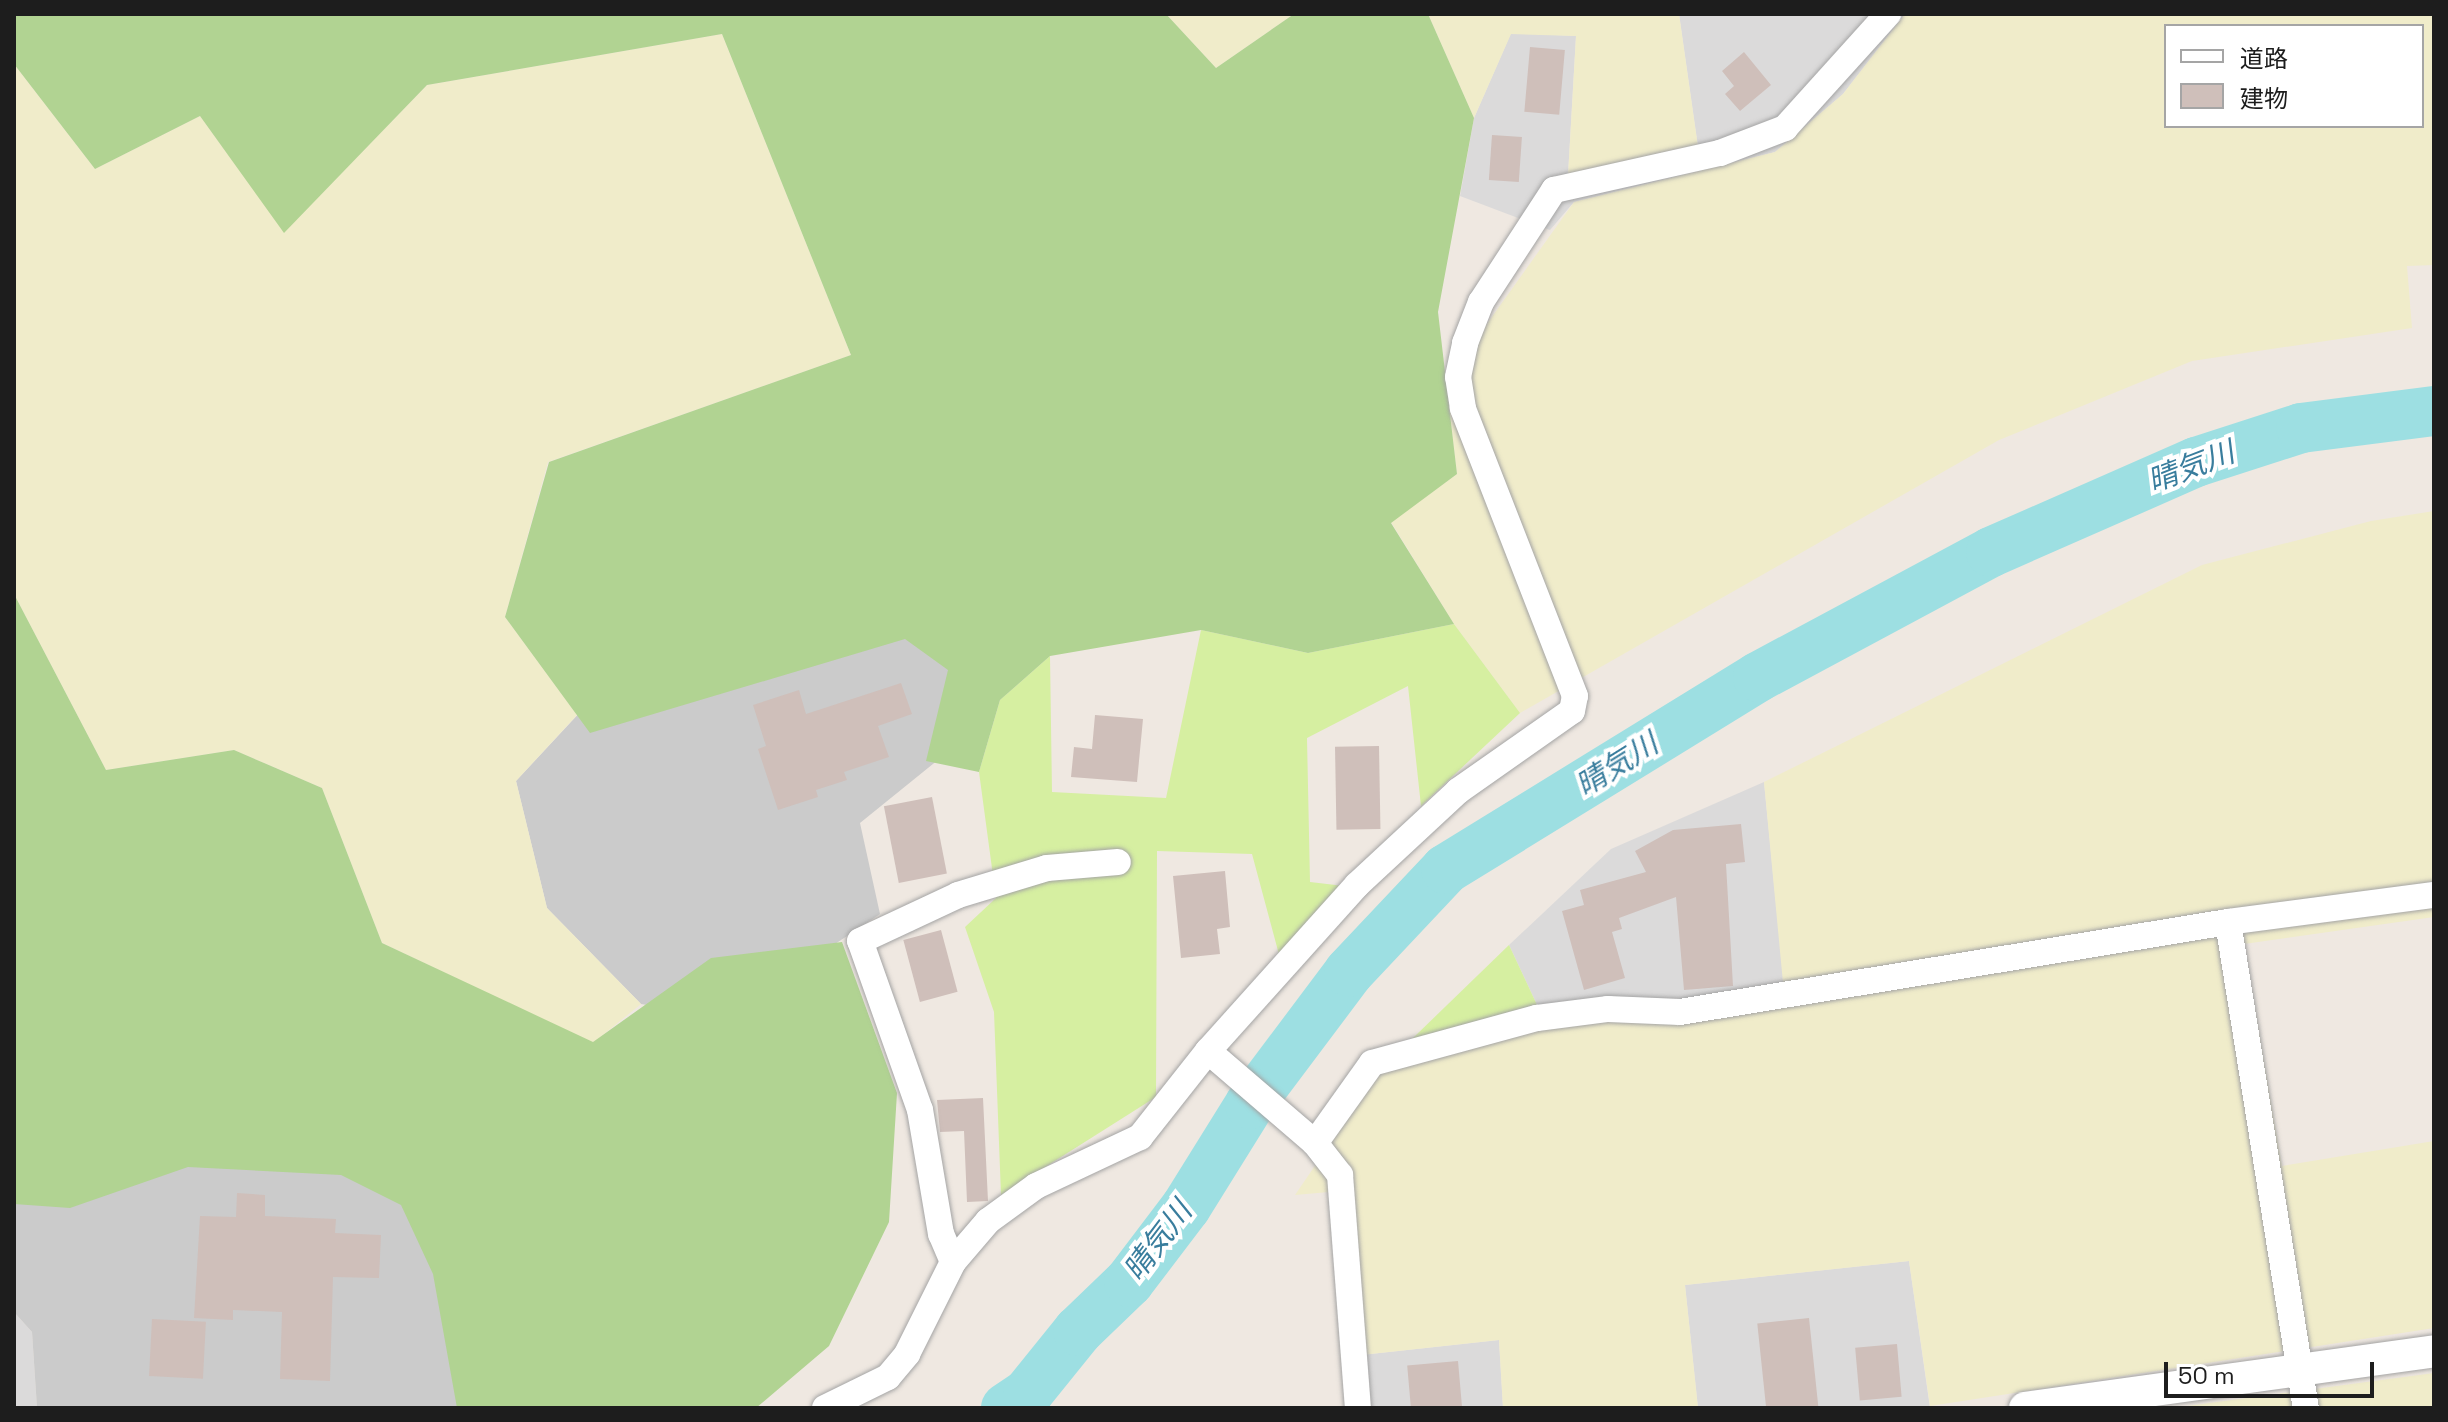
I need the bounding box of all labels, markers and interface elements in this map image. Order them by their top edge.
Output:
legend [2164,24,2424,128]
text: 道路 [2240,43,2288,74]
text: 建物 [2240,83,2288,114]
water label: 晴気川 [2143,434,2239,500]
water label: 晴気川 [1569,726,1665,804]
water label: 晴気川 [1117,1194,1199,1288]
scale bar [2168,1346,2378,1396]
text: 50 m [2178,1360,2235,1391]

